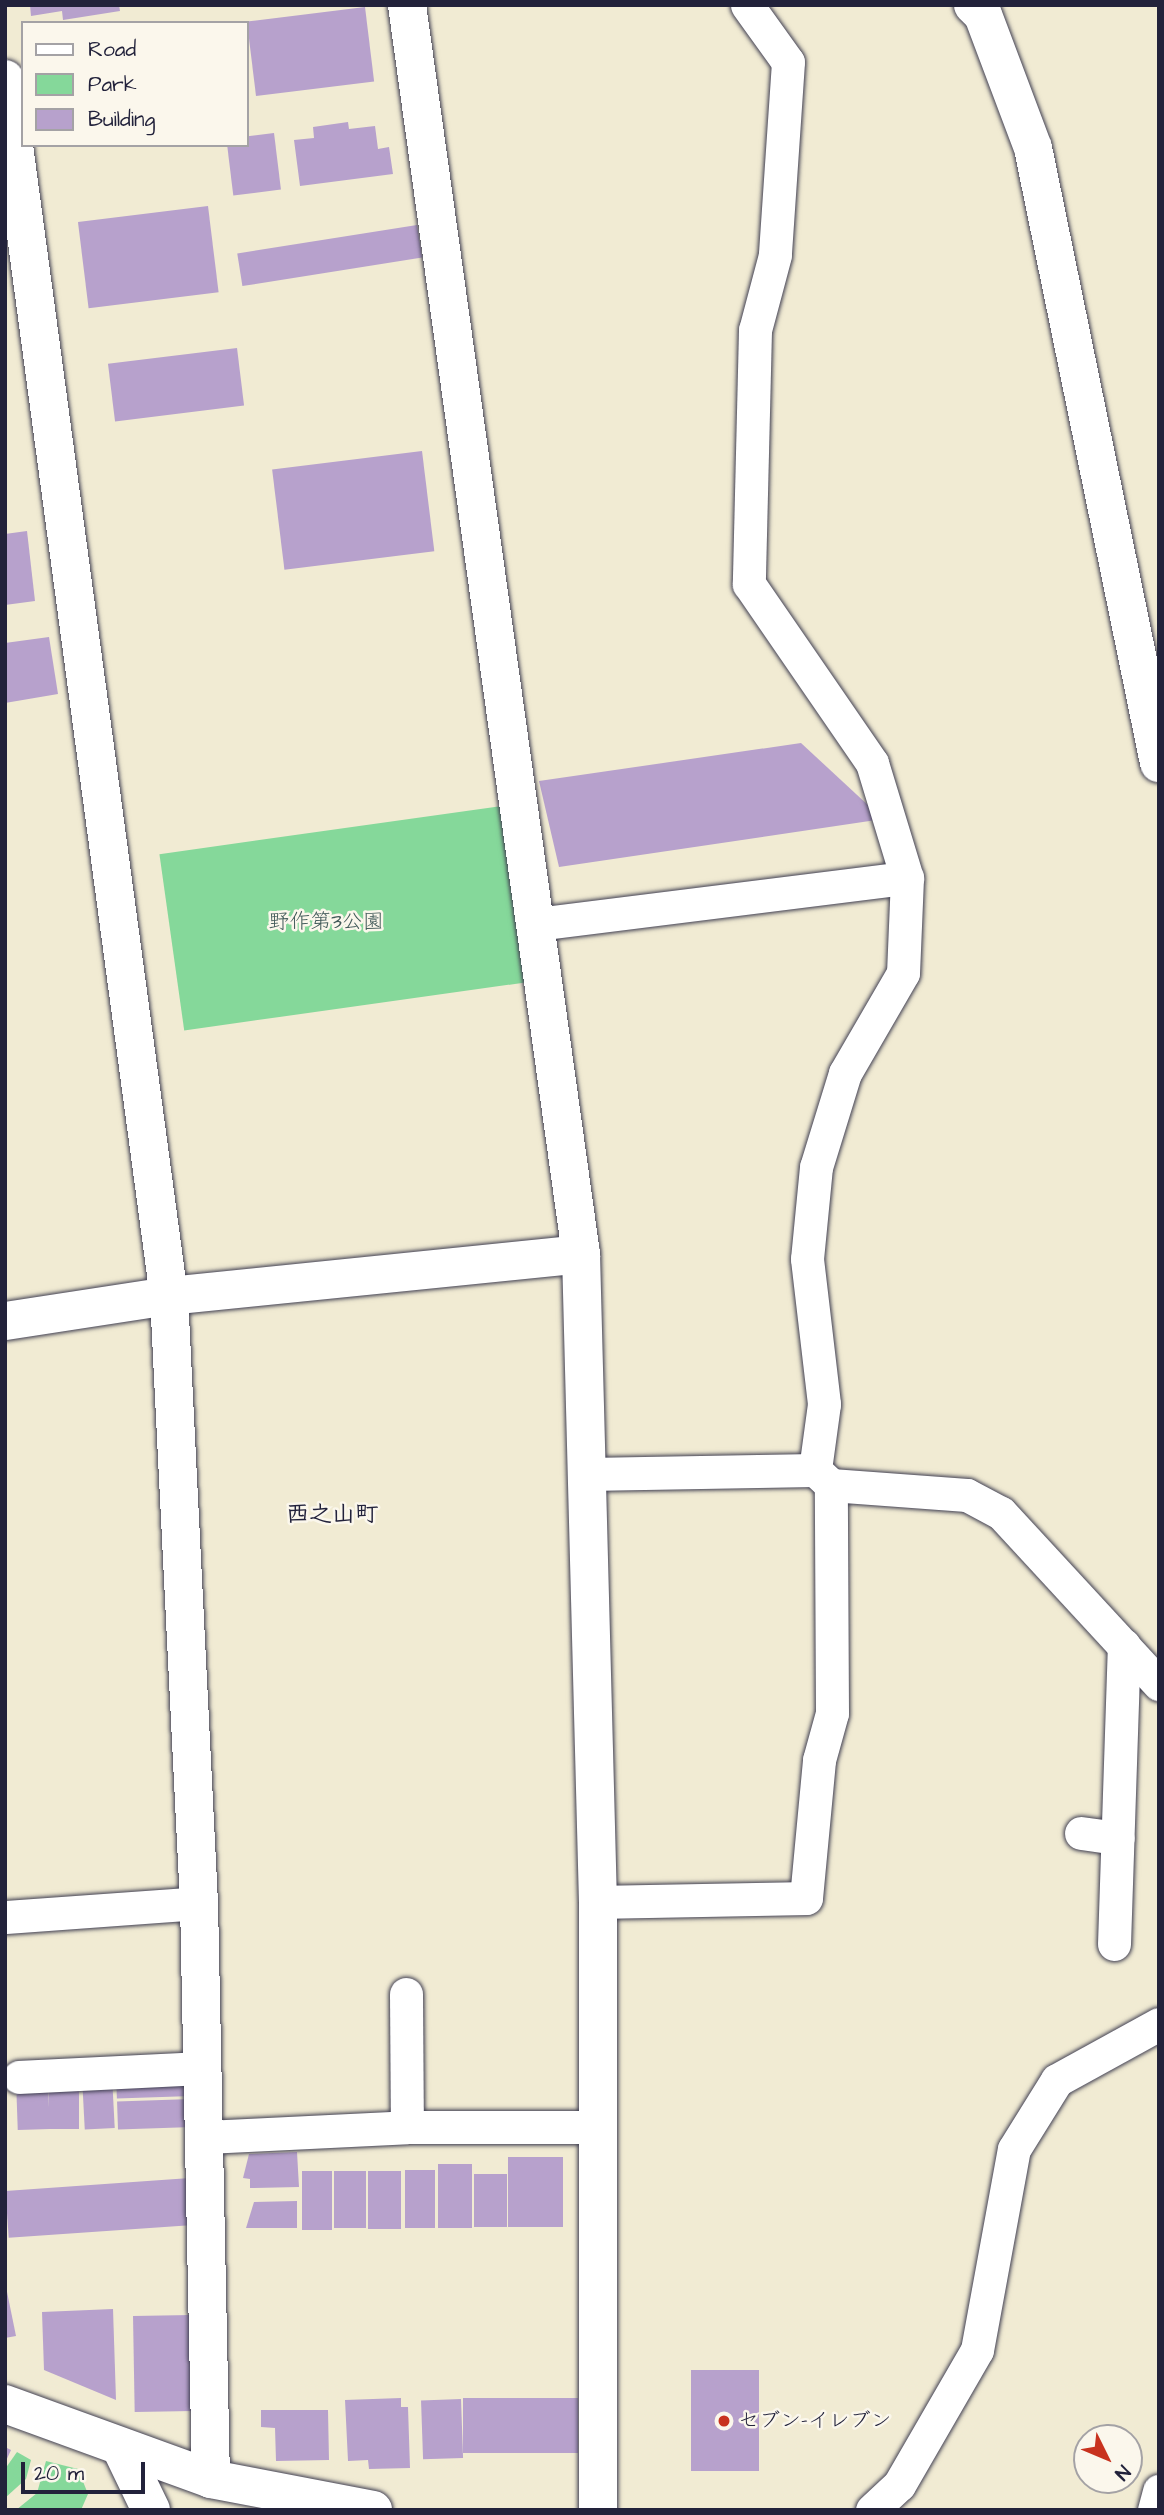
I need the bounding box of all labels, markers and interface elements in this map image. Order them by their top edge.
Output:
legend [21,21,248,147]
text: Road [88,35,136,64]
text: Park [88,70,137,99]
text: Building [88,105,155,134]
park label: 野作第3公園 [268,909,384,935]
district label: 西之山町 [286,1500,378,1528]
place label: セブン-イレブン [738,2408,892,2434]
marker: セブン-イレブン [716,2413,732,2429]
north arrow [1073,2424,1143,2494]
scale bar [24,2448,149,2492]
text: 20 m [34,2459,84,2488]
text: N [1108,2459,1136,2486]

